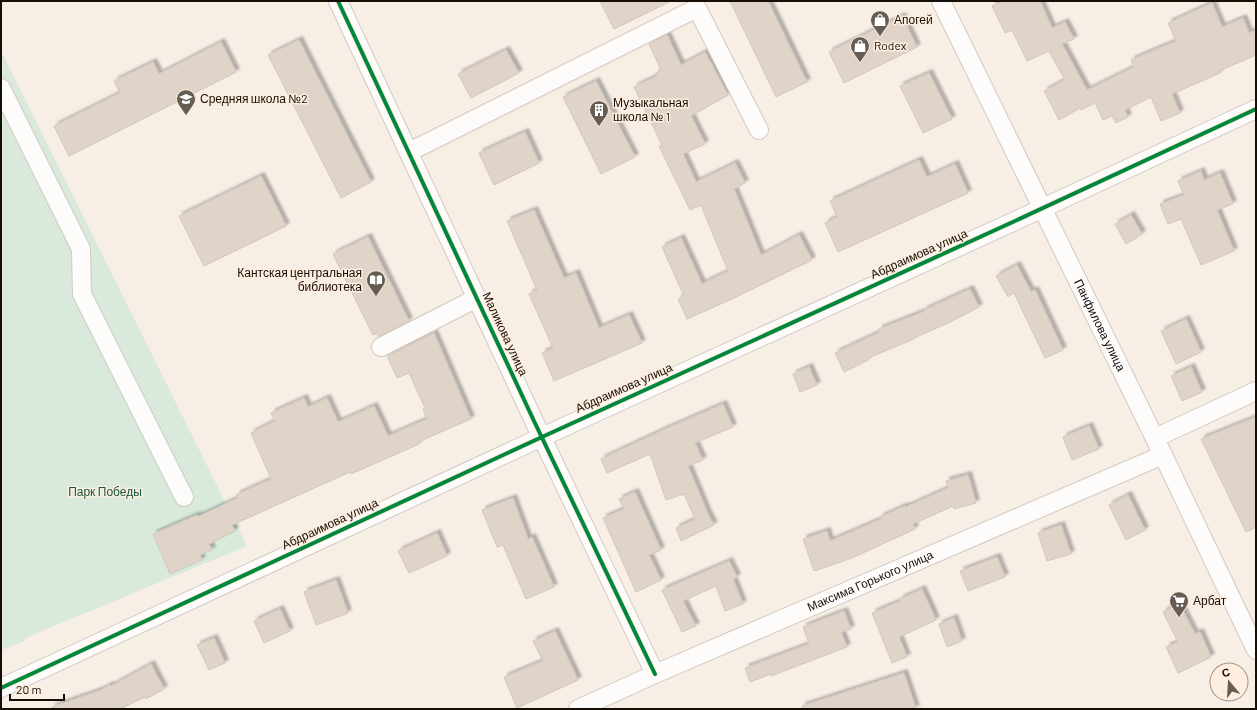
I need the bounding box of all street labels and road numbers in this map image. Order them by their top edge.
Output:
street label: Абдраимова улица [868,225,970,282]
street label: Панфилова улица [1072,277,1129,373]
street label: Маликова улица [479,289,532,378]
street label: Абдраимова улица [573,359,675,416]
street label: Абдраимова улица [279,495,381,552]
street label: Максима Горького улица [805,547,935,614]

